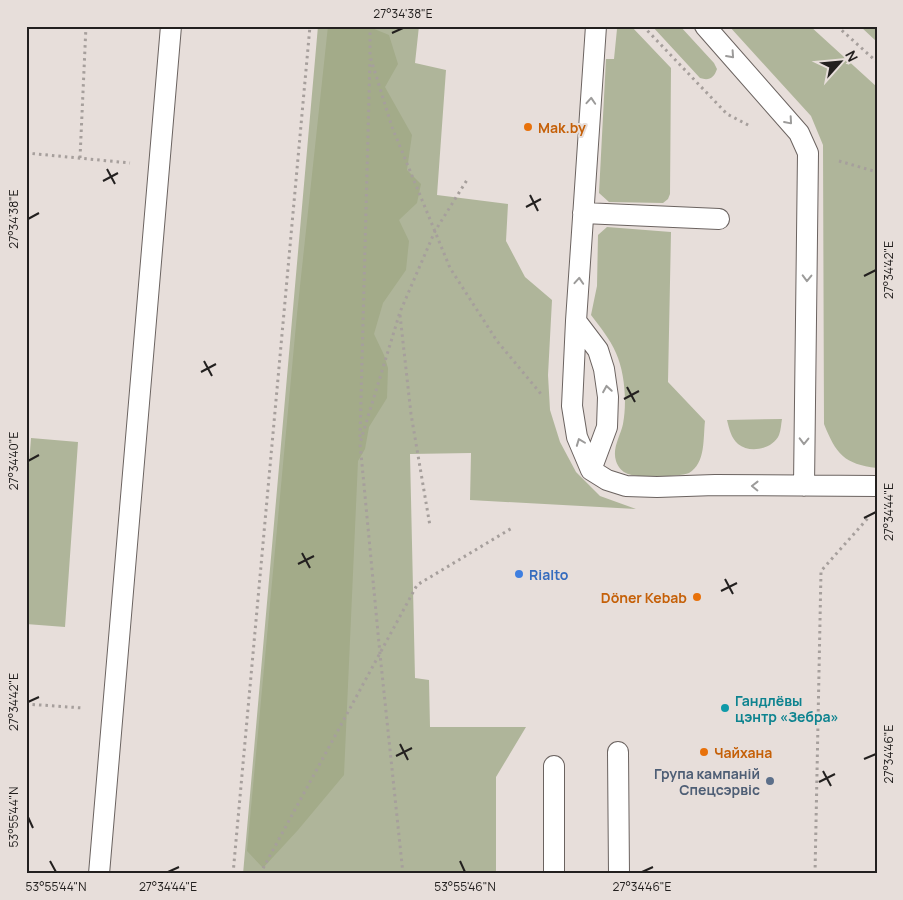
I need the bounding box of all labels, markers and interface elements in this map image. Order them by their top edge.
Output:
text: 27°34'38"E [373,5,433,22]
north arrow [816,38,866,88]
text: N [841,47,863,65]
one-way arrow [725,50,734,59]
one-way arrow [585,97,596,105]
one-way arrow [783,116,792,125]
place label: Mak.by [538,118,586,137]
marker: Mak.by [522,121,534,133]
text: 27°34'38"E [5,189,22,249]
text: 27°34'42"E [880,241,897,299]
one-way arrow [802,274,812,282]
one-way arrow [573,277,584,285]
one-way arrow [602,385,613,393]
text: 27°34'40"E [5,432,22,490]
one-way arrow [799,437,809,445]
one-way arrow [575,438,586,447]
one-way arrow [751,481,758,491]
text: 27°34'44"E [880,483,897,541]
place label: Rialto [529,565,569,584]
marker: Rialto [513,568,525,580]
place label: Döner Kebab [601,588,687,607]
marker: Döner Kebab [691,591,703,603]
text: 27°34'42"E [5,673,22,731]
place label: Гандлёвы цэнтр «Зебра» [735,691,839,726]
marker: Гандлёвы цэнтр «Зебра» [719,702,731,714]
text: 27°34'46"E [880,724,897,783]
place label: Чайхана [714,743,772,762]
marker: Чайхана [698,746,710,758]
place label: Група кампаній Спецсэрвіс [654,764,760,799]
marker: Група кампаній Спецсэрвіс [764,775,776,787]
text: 53°55'44"N [5,787,22,847]
text: 53°55'44"N [26,878,86,895]
text: 27°34'44"E [139,878,197,895]
text: 53°55'46"N [434,878,496,895]
text: 27°34'46"E [613,878,672,895]

